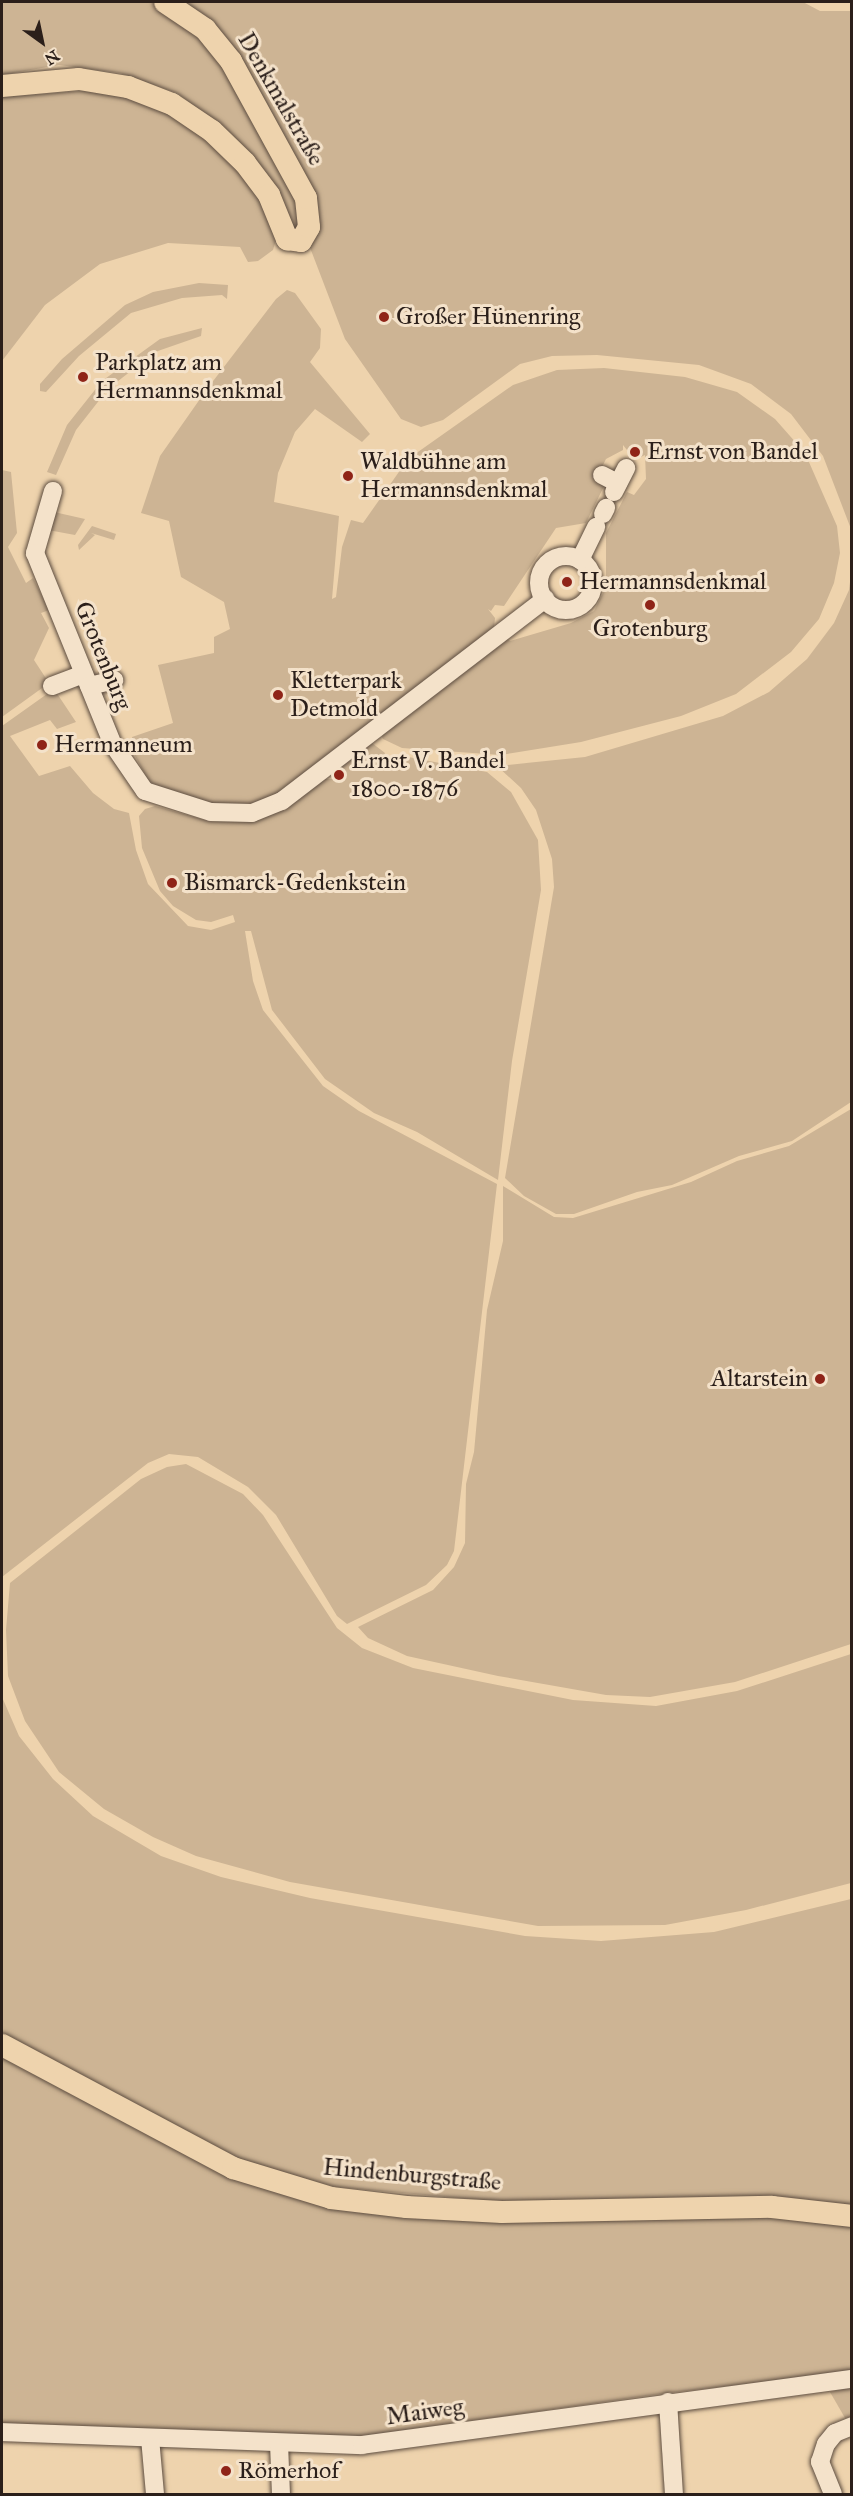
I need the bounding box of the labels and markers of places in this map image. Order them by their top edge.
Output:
place label: Großer Hünenring [396,303,580,331]
marker: Großer Hünenring [377,310,391,324]
place label: Parkplatz am Hermannsdenkmal [95,349,282,405]
marker: Parkplatz am Hermannsdenkmal [76,370,90,384]
place label: Ernst von Bandel [647,438,818,466]
marker: Ernst von Bandel [628,445,642,459]
place label: Waldbühne am Hermannsdenkmal [360,448,548,504]
marker: Waldbühne am Hermannsdenkmal [341,469,355,483]
place label: Hermannsdenkmal [579,568,766,596]
marker: Hermannsdenkmal [560,575,574,589]
marker: Grotenburg [643,598,657,612]
place label: Grotenburg [593,615,707,643]
place label: Kletterpark Detmold [290,667,402,723]
marker: Kletterpark Detmold [271,688,285,702]
place label: Hermanneum [54,731,193,759]
marker: Hermanneum [35,738,49,752]
place label: Ernst V. Bandel 1800-1876 [351,747,505,803]
marker: Ernst V. Bandel 1800-1876 [332,768,346,782]
place label: Bismarck-Gedenkstein [184,869,406,897]
marker: Bismarck-Gedenkstein [165,876,179,890]
place label: Altarstein [711,1365,808,1393]
marker: Altarstein [813,1372,827,1386]
place label: Römerhof [238,2457,339,2485]
marker: Römerhof [219,2464,233,2478]

